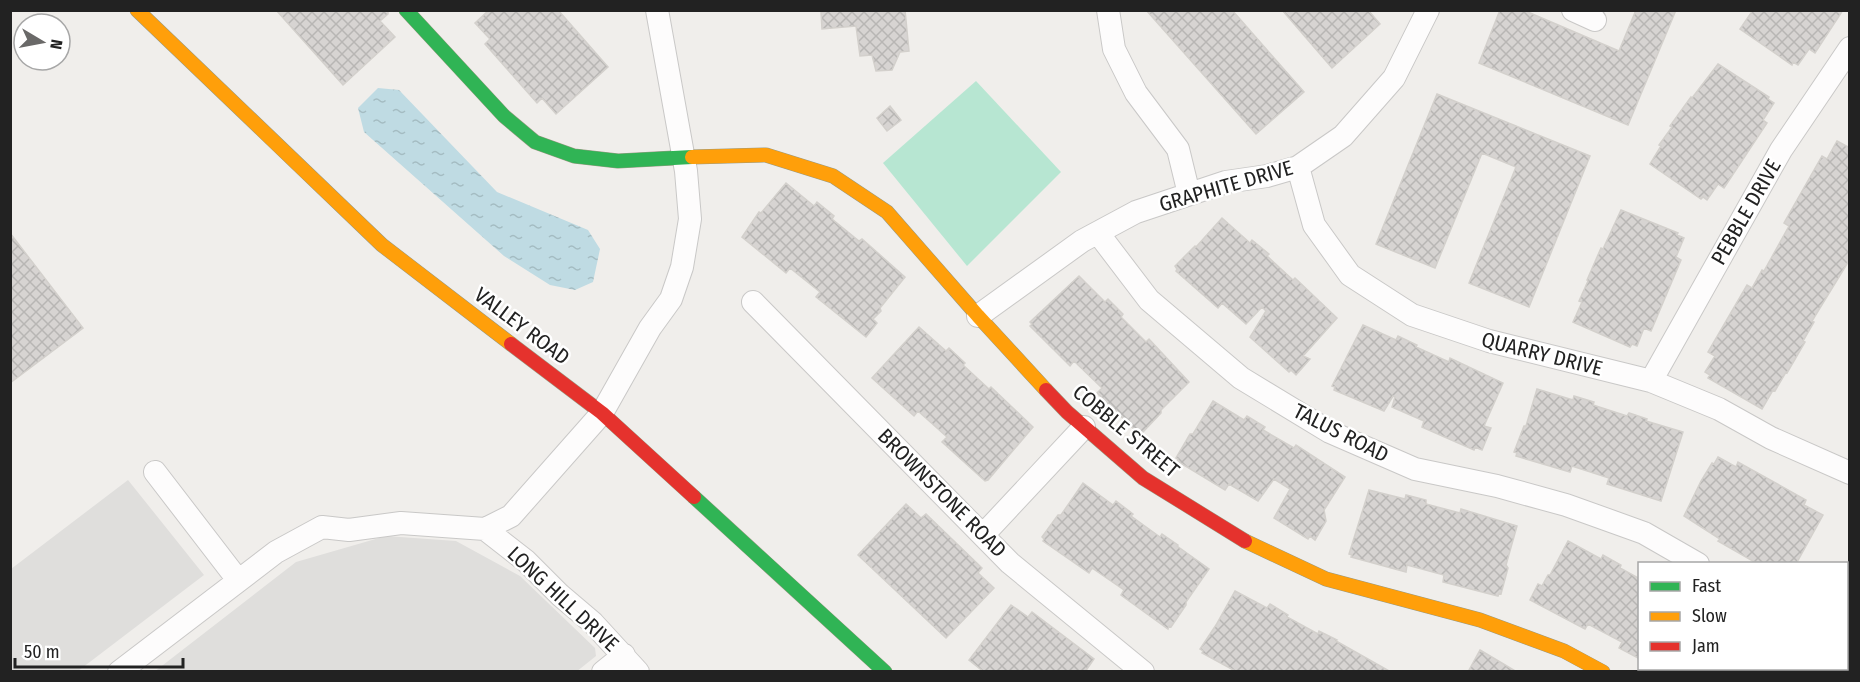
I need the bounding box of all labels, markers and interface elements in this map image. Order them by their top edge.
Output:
north arrow [12,12,72,72]
text: N [46,38,66,51]
street label: GRAPHITE DRIVE [1156,154,1296,218]
street label: PEBBLE DRIVE [1705,154,1787,269]
street label: VALLEY ROAD [469,282,575,370]
street label: QUARRY DRIVE [1479,326,1605,382]
street label: COBBLE STREET [1067,379,1185,483]
street label: TALUS ROAD [1289,398,1393,468]
street label: BROWNSTONE ROAD [872,423,1012,563]
street label: LONG HILL DRIVE [502,541,624,657]
legend [1638,562,1848,670]
text: Fast [1692,575,1721,597]
text: Slow [1692,605,1727,627]
scale bar [15,631,183,669]
text: Jam [1692,635,1720,657]
text: 50 m [24,641,60,663]

